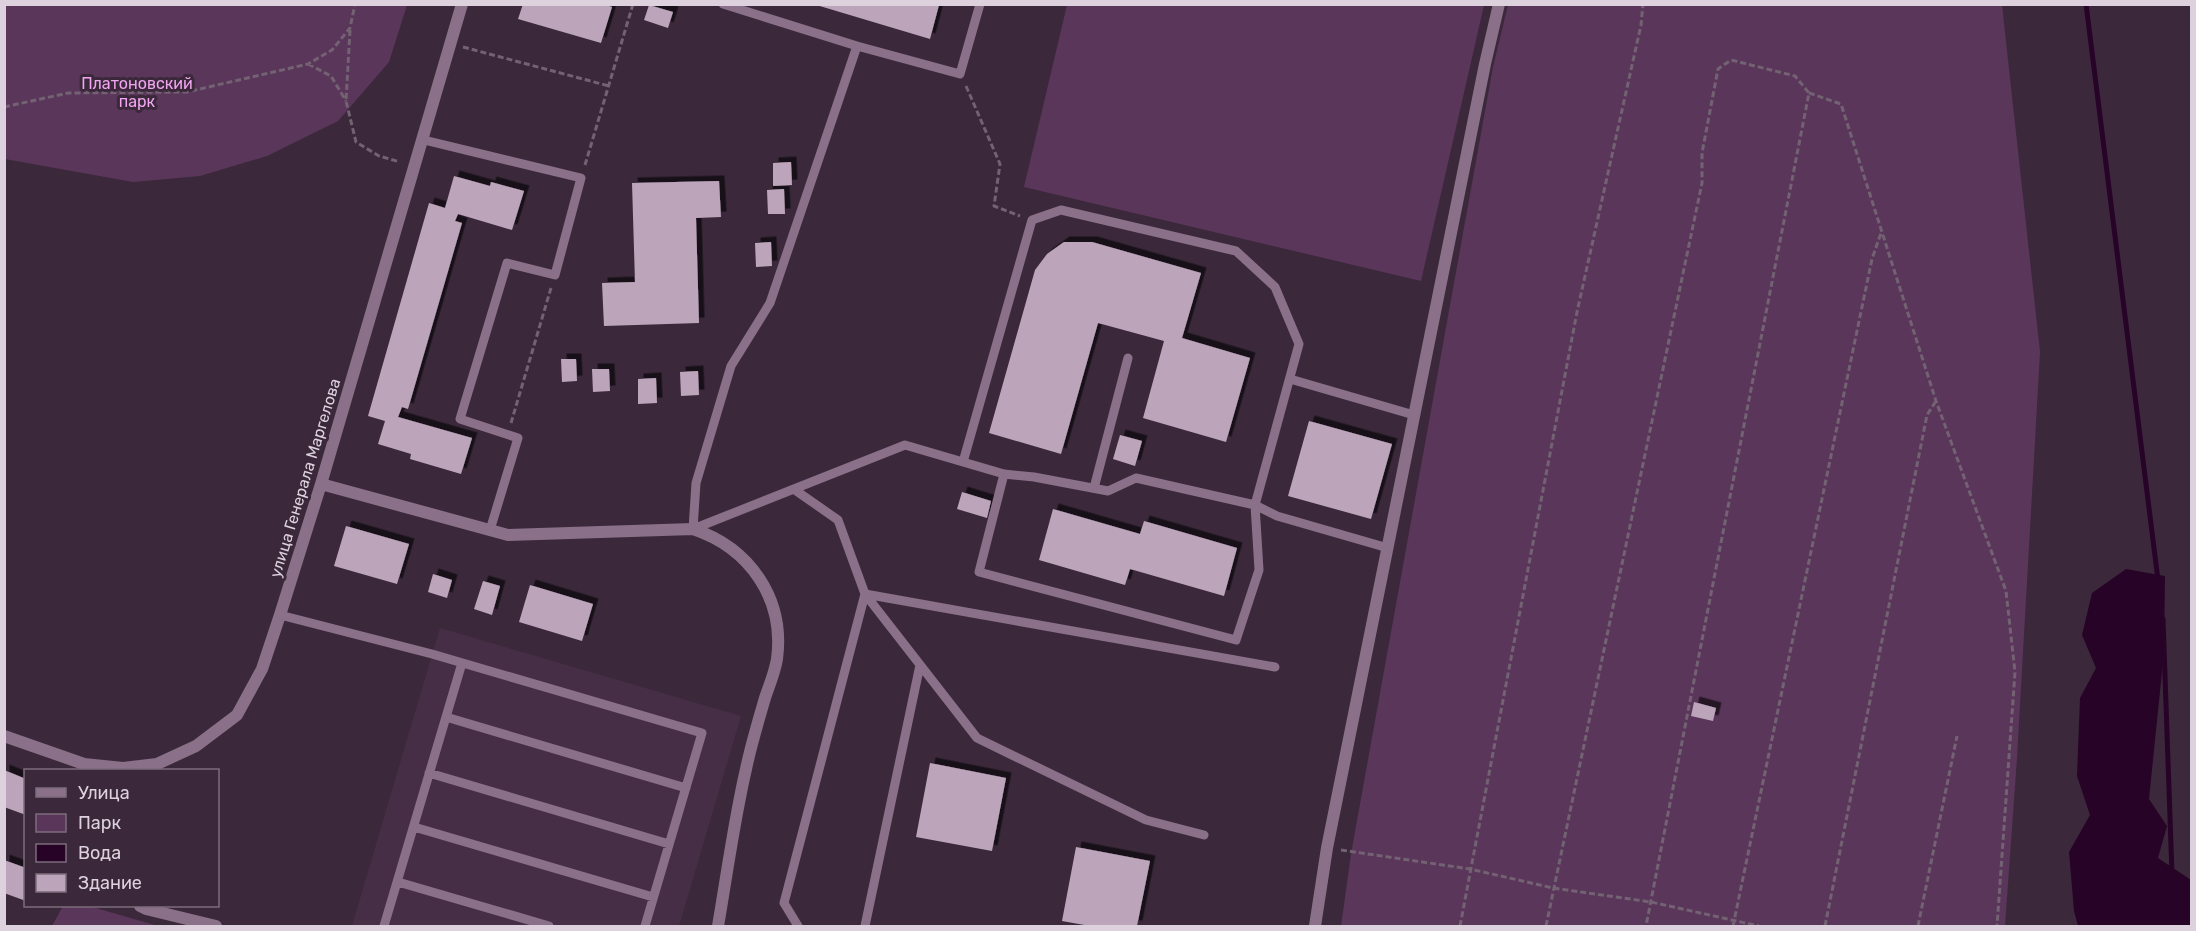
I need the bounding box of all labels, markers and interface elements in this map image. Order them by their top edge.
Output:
park label: Платоновский парк [81,74,193,111]
street label: улица Генерала Маргелова [266,376,344,580]
legend [24,769,219,907]
text: Улица [78,782,130,804]
text: Парк [78,812,122,834]
text: Вода [78,842,121,864]
text: Здание [78,872,142,894]

